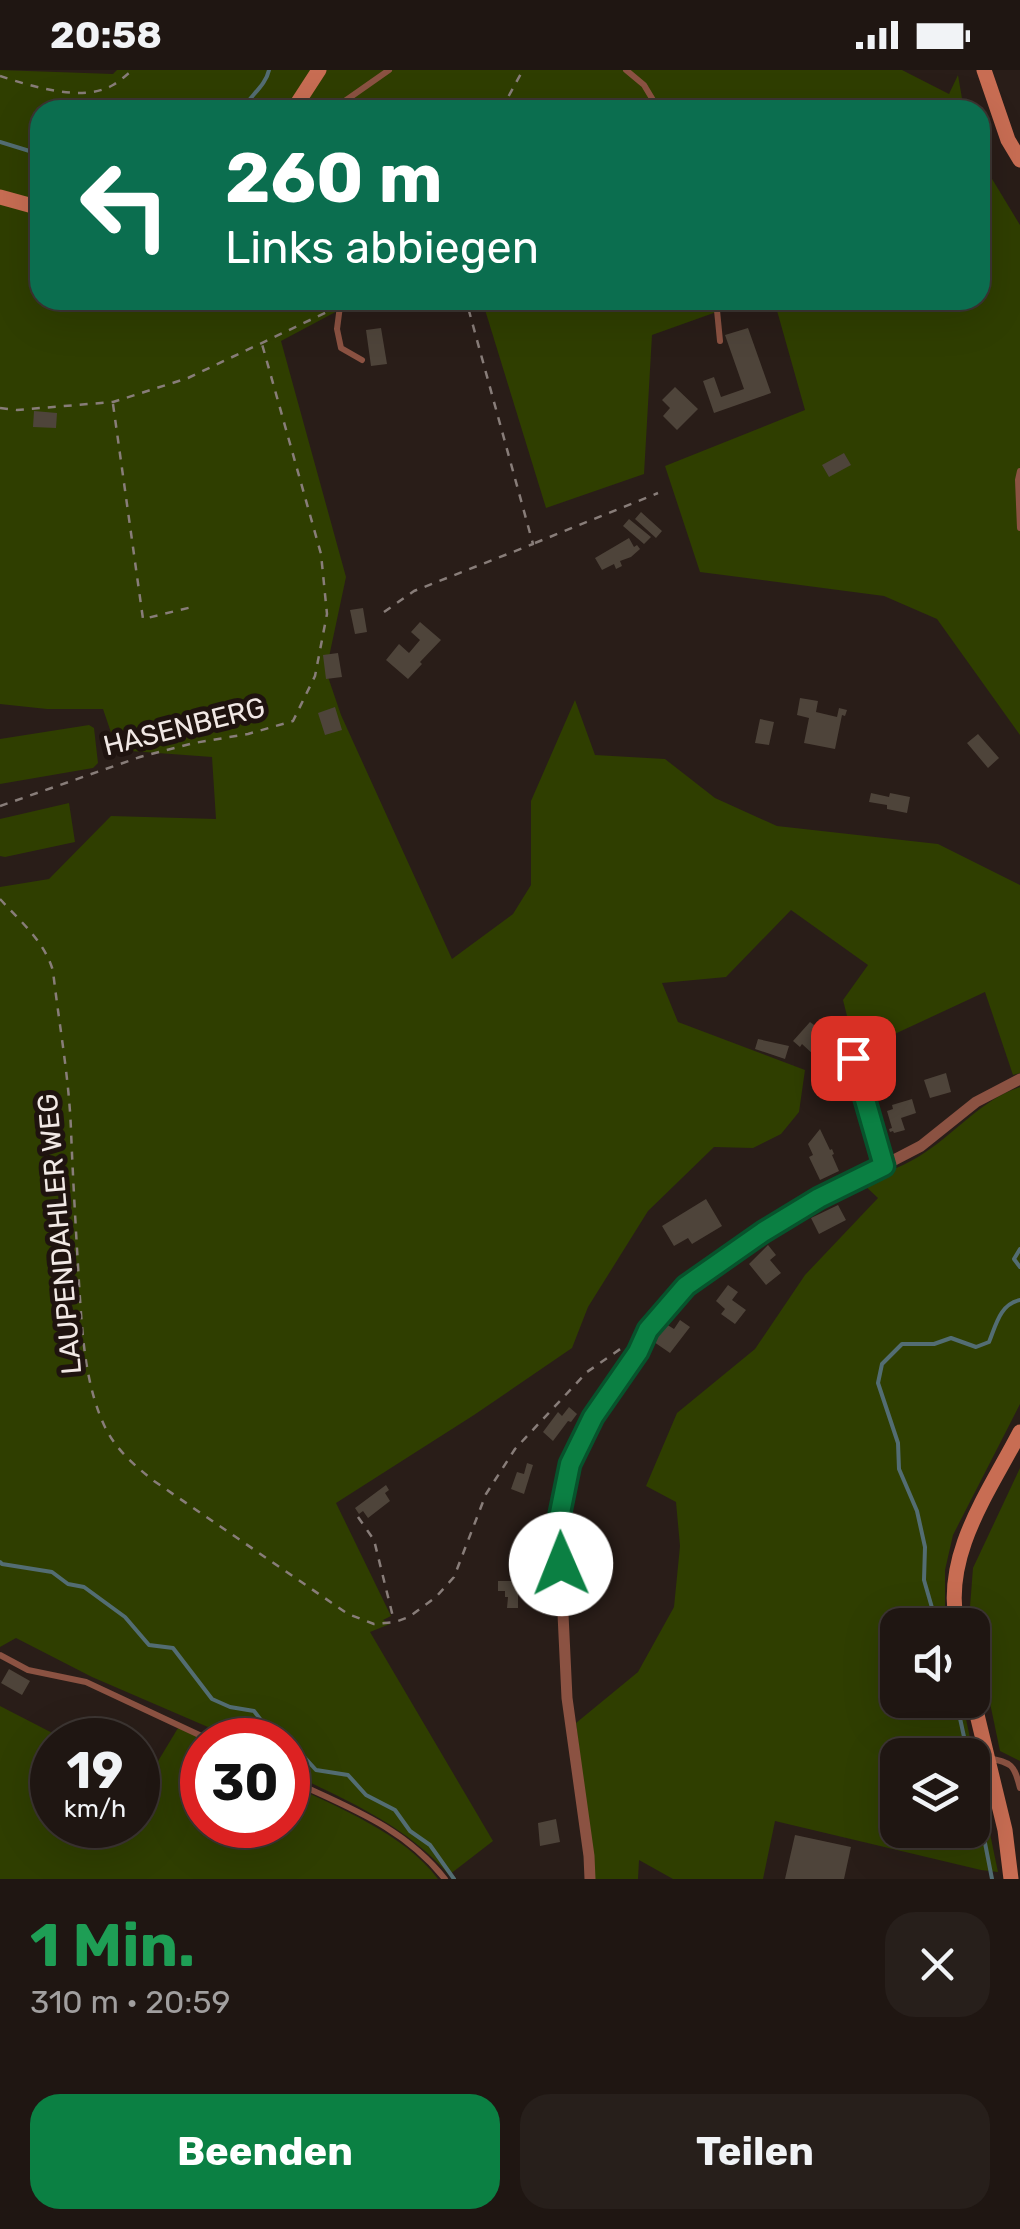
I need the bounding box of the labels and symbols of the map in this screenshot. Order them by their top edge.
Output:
street label: HASENBERG [100,690,268,762]
pin [811,1016,896,1101]
street label: LAUPENDAHLER WEG [31,1092,88,1376]
position arrow [509,1512,613,1616]
speed limit sign: 30 [180,1718,310,1848]

